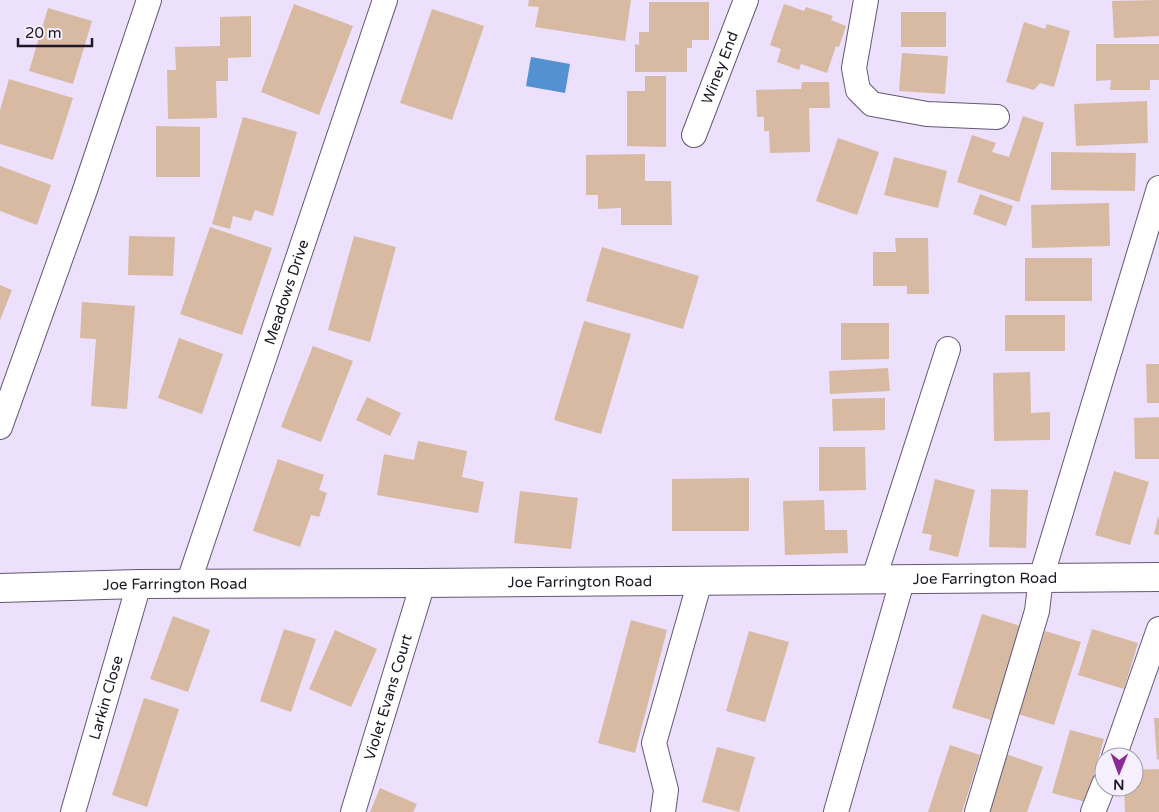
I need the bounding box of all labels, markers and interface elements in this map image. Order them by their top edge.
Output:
scale bar [18,15,91,47]
text: 20 m [25,24,62,42]
street label: Winey End [698,29,742,107]
street label: Meadows Drive [260,237,313,347]
street label: Joe Farrington Road [913,569,1057,588]
street label: Joe Farrington Road [508,572,652,591]
street label: Joe Farrington Road [103,575,247,594]
street label: Violet Evans Court [360,632,416,762]
street label: Larkin Close [85,653,127,742]
north arrow [1094,747,1144,797]
text: N [1113,776,1125,793]

